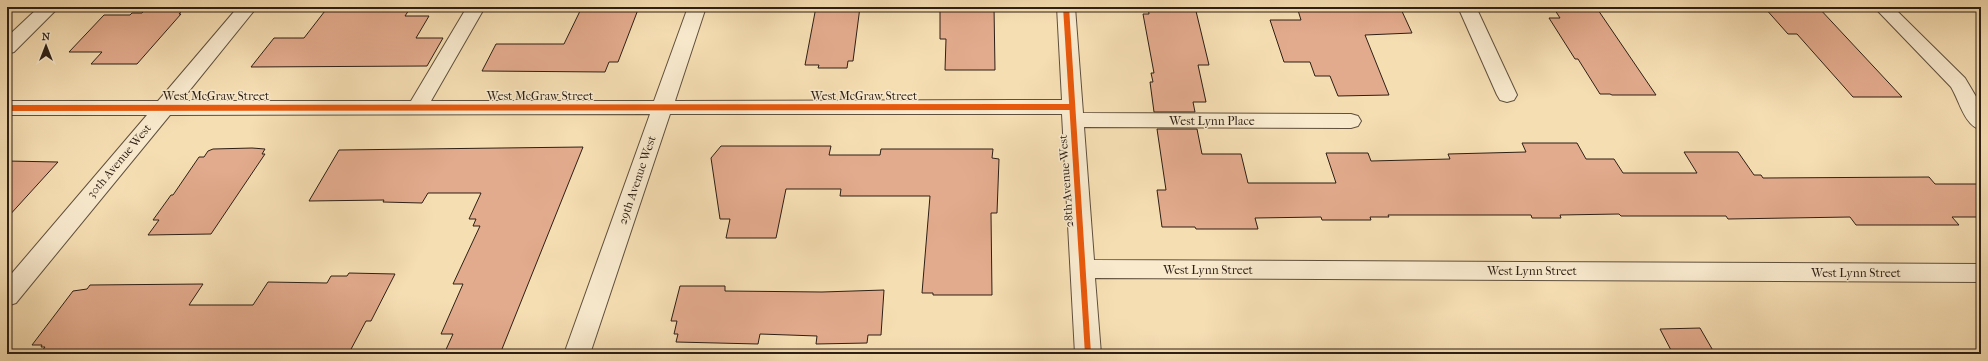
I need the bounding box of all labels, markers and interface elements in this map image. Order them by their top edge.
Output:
north arrow [26,26,66,66]
text: N [42,30,51,43]
street label: West McGraw Street [162,89,270,103]
street label: West McGraw Street [486,89,594,103]
street label: West McGraw Street [810,89,918,103]
street label: West Lynn Place [1168,114,1255,128]
street label: 30th Avenue West [84,121,154,201]
street label: 29th Avenue West [615,133,659,226]
street label: 28th Avenue West [1056,134,1076,228]
street label: West Lynn Street [1162,263,1254,277]
street label: West Lynn Street [1486,264,1578,278]
street label: West Lynn Street [1810,266,1902,280]

